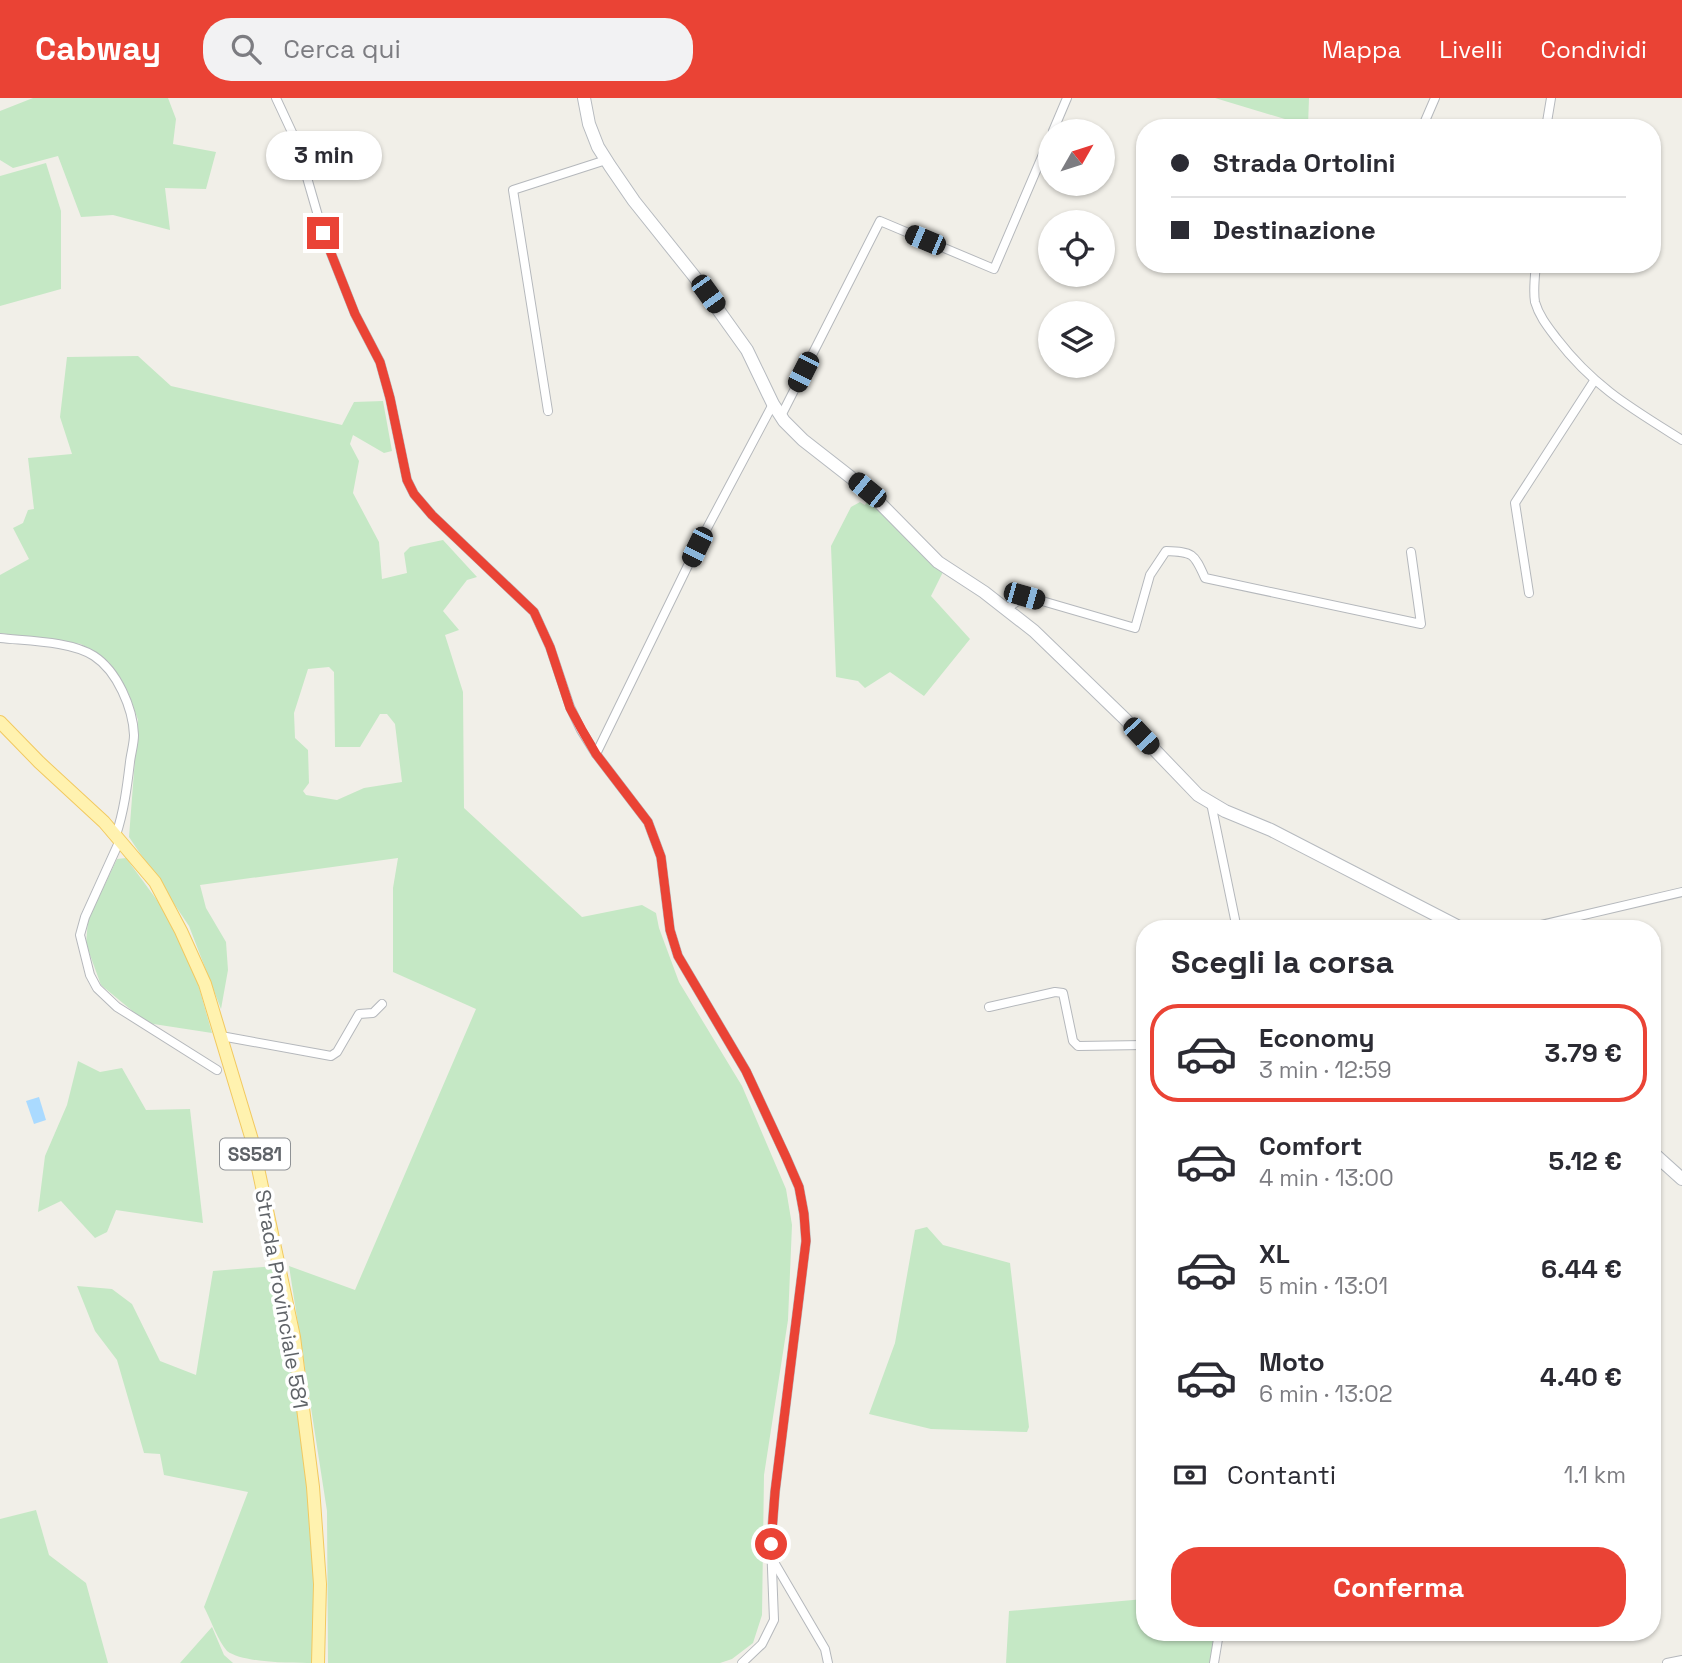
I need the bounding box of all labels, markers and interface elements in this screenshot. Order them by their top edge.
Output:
search box [203,18,693,81]
text: Cabway [35,28,161,70]
icon: search [227,30,265,68]
text: Cerca qui [283,32,401,66]
text: Mappa [1322,34,1401,65]
text: Livelli [1439,34,1503,65]
text: Condividi [1541,34,1647,65]
north arrow [1038,119,1115,196]
map controls [1038,119,1115,378]
callout: 3 min [265,131,381,180]
text: 3 min [294,140,354,170]
text: Strada Ortolini [1213,146,1396,180]
button: locate [1038,210,1115,287]
text: Destinazione [1213,213,1376,247]
route end [307,217,339,249]
car [902,222,949,258]
car [688,271,729,317]
button: layers [1038,301,1115,378]
car [785,349,822,395]
car [845,469,890,511]
car [679,524,716,570]
car [1001,580,1048,612]
car [1119,713,1164,759]
text: Scegli la corsa [1171,942,1394,982]
text: Economy [1259,1021,1375,1055]
icon: car [1175,1022,1238,1085]
text: 3.79 € [1545,1036,1622,1070]
text: 3 min · 12:59 [1259,1055,1392,1085]
text: Comfort [1259,1129,1362,1163]
icon: car [1175,1130,1238,1193]
road number: SS581 [220,1138,290,1170]
text: 5.12 € [1549,1144,1622,1178]
text: 4 min · 13:00 [1259,1163,1394,1193]
street label: Strada Provinciale 581 [249,1187,315,1411]
text: XL [1259,1237,1290,1271]
icon: car [1175,1238,1238,1301]
text: 6.44 € [1541,1252,1622,1286]
text: 5 min · 13:01 [1259,1271,1388,1301]
text: Moto [1259,1345,1325,1379]
icon: car [1175,1346,1238,1409]
text: 4.40 € [1540,1360,1622,1394]
text: 6 min · 13:02 [1259,1379,1393,1409]
icon: cash [1171,1456,1209,1494]
text: Contanti [1227,1458,1336,1492]
text: 1.1 km [1564,1460,1626,1490]
route start [755,1528,787,1560]
button: Conferma [1171,1547,1626,1627]

